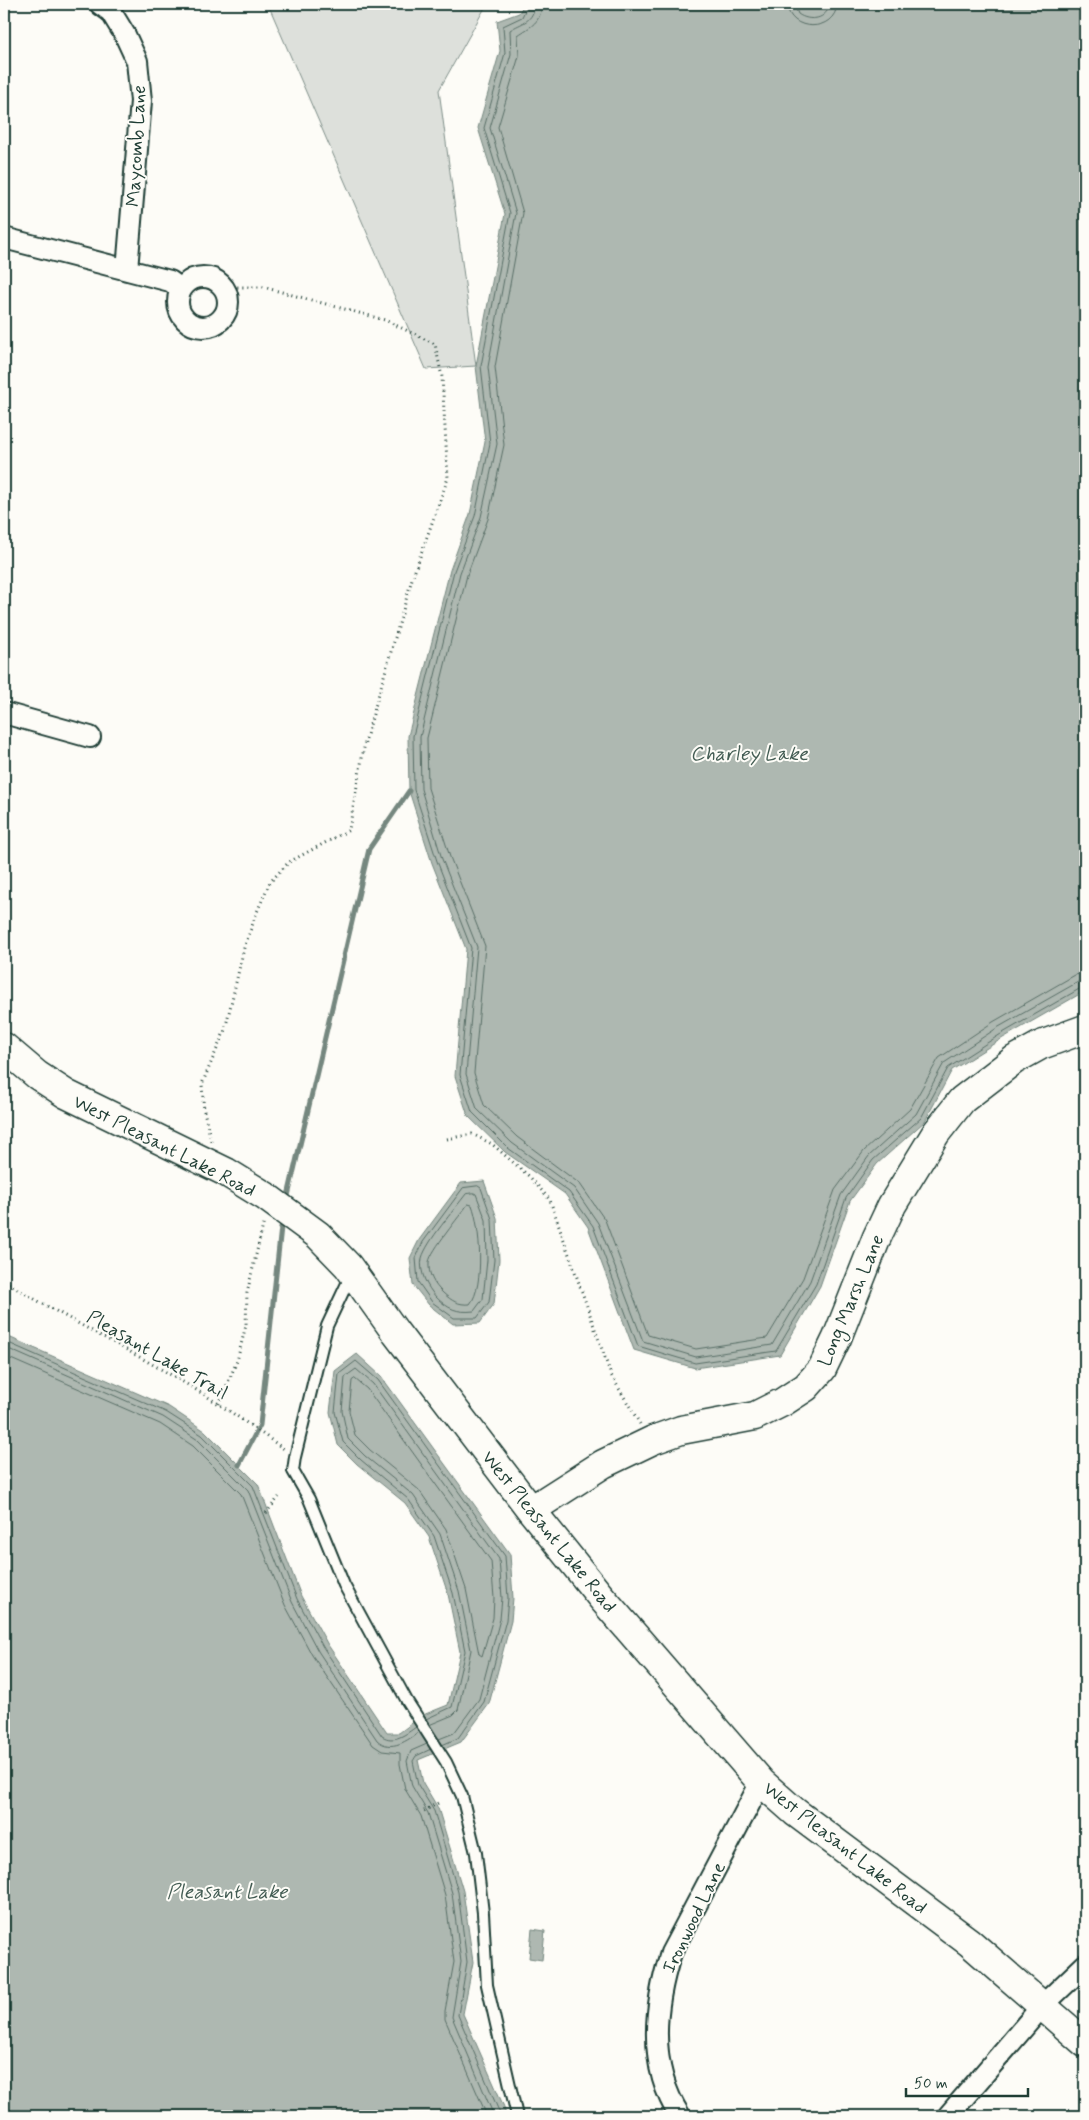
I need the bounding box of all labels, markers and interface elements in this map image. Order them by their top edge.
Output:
street label: Maycomb Lane [121,84,152,208]
water label: Charley Lake [690,741,809,768]
street label: West Pleasant Lake Road [69,1089,260,1203]
street label: Long Marsh Lane [812,1231,892,1371]
street label: Pleasant Lake Trail [82,1305,232,1406]
street label: West Pleasant Lake Road [476,1446,622,1618]
street label: West Pleasant Lake Road [758,1776,932,1920]
street label: Ironwood Lane [657,1858,732,1977]
water label: Pleasant Lake [167,1879,288,1906]
scale bar [906,2065,1029,2097]
text: 50 m [914,2074,948,2094]

